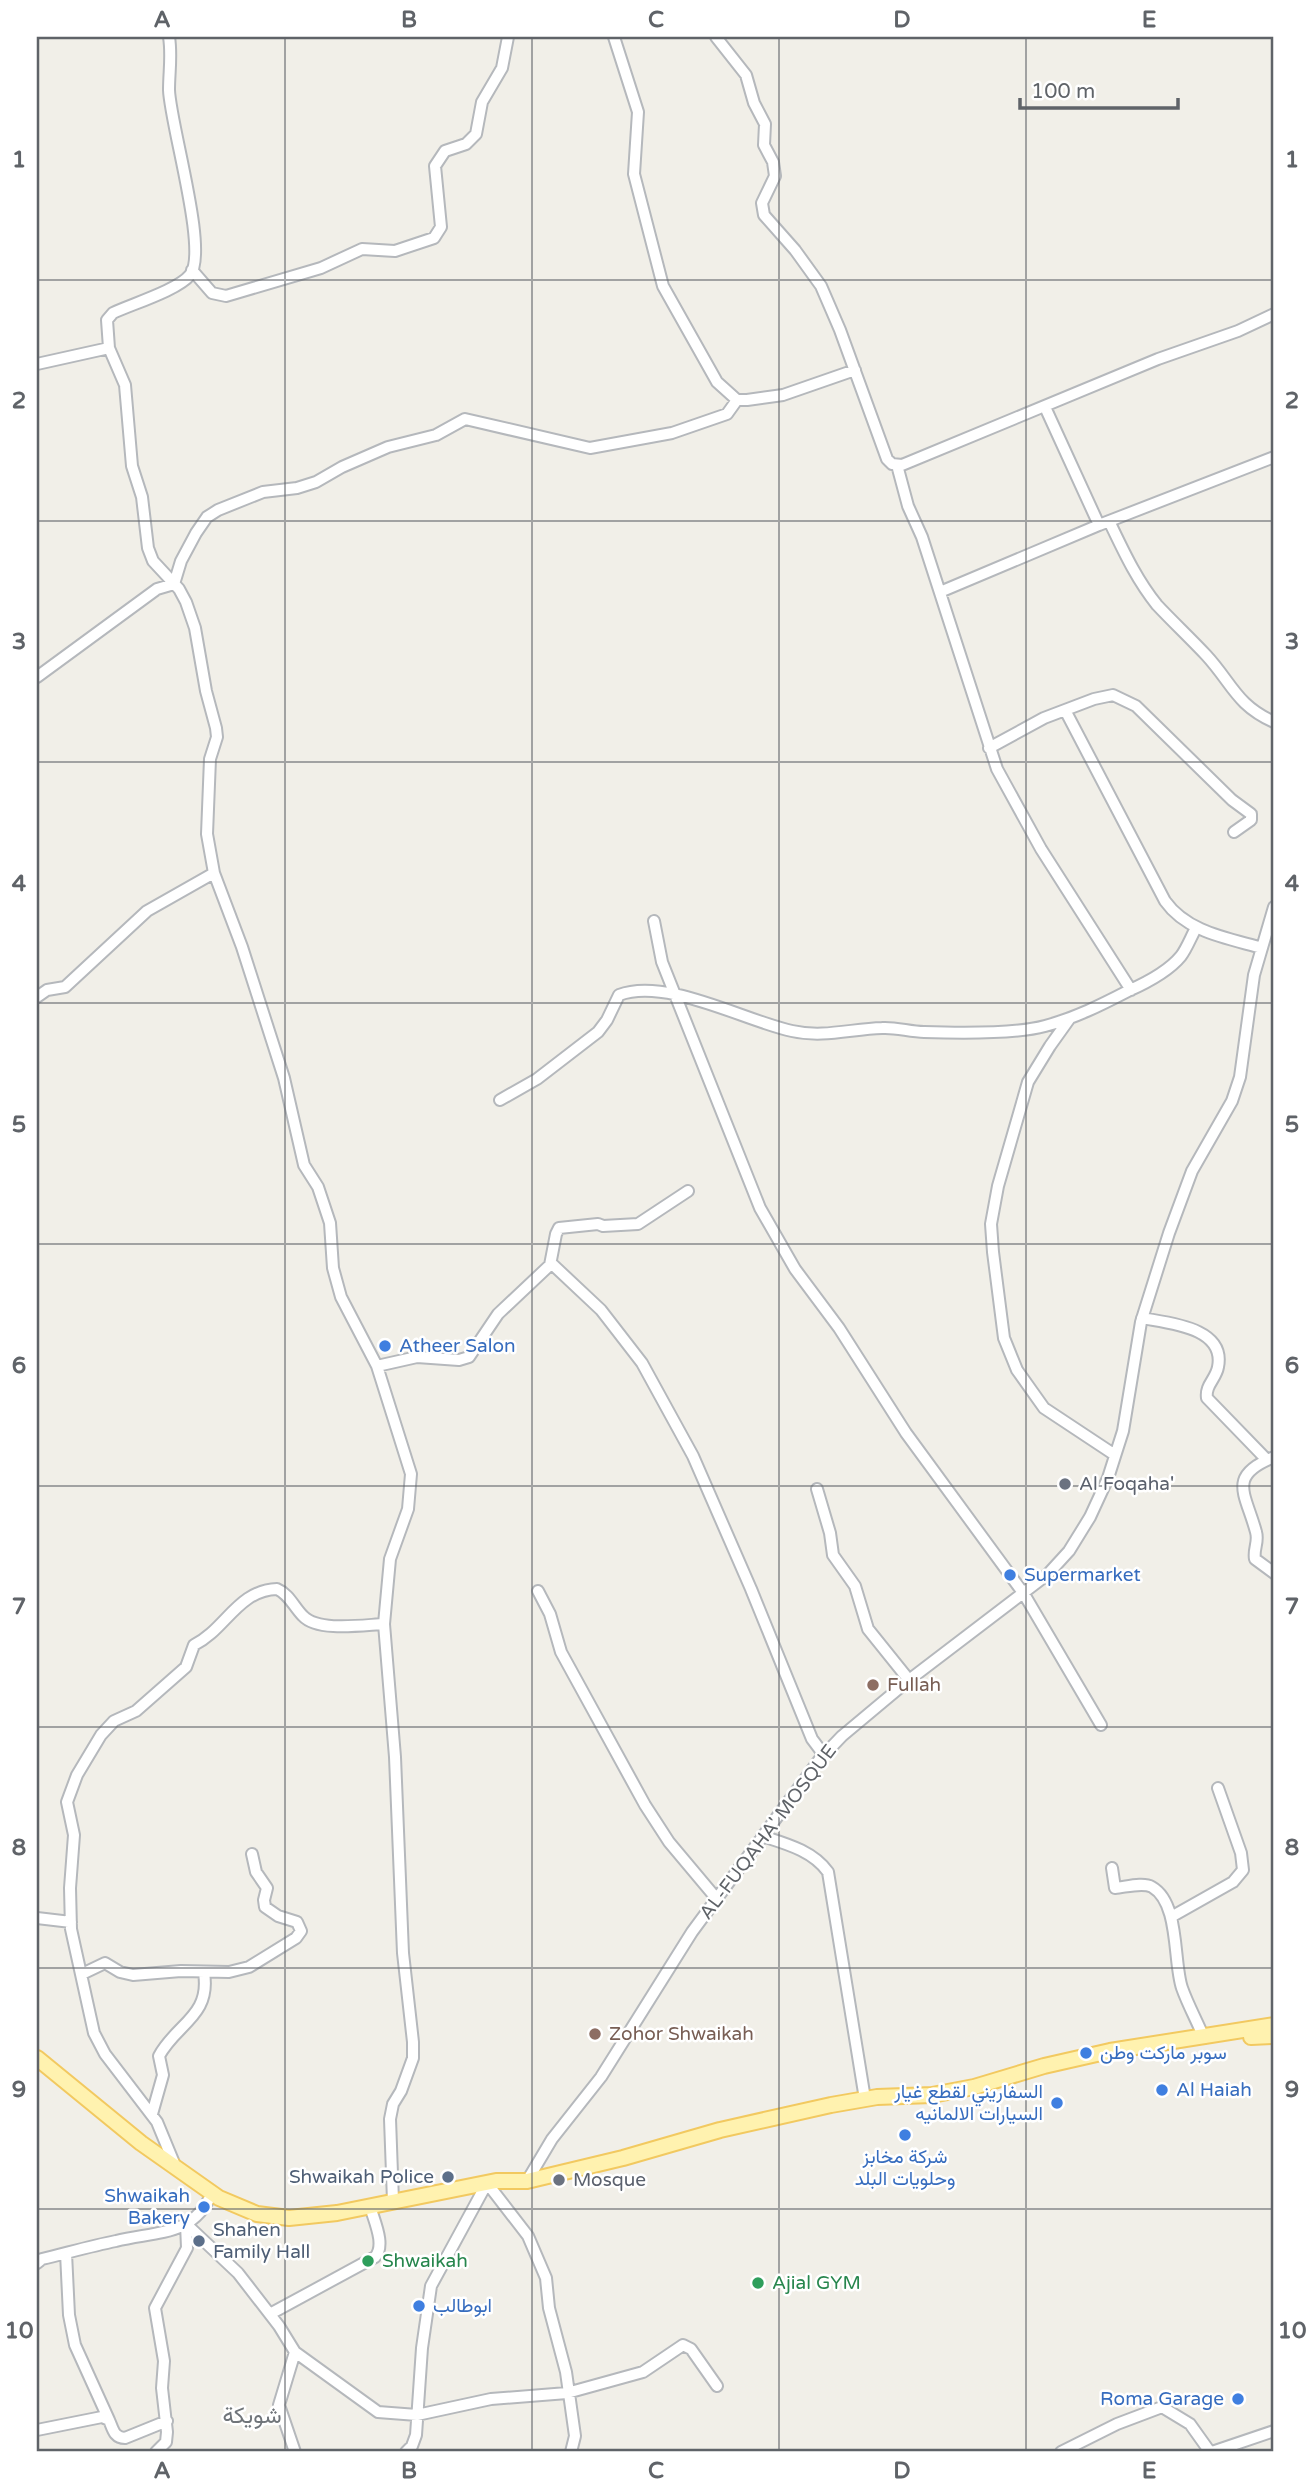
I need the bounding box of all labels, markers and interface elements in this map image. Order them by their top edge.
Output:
text: A [153,6,171,34]
text: B [401,6,417,34]
text: C [648,6,664,34]
text: D [893,6,911,34]
text: E [1142,6,1156,34]
scale bar [1020,66,1178,110]
text: 100 m [1031,79,1095,104]
text: 1 [12,146,26,174]
text: 1 [1285,146,1299,174]
text: 2 [12,387,26,415]
text: 2 [1285,387,1299,415]
text: 3 [12,628,26,656]
text: 3 [1285,628,1299,656]
text: 4 [12,870,27,898]
text: 4 [1285,870,1300,898]
text: 5 [12,1111,26,1139]
text: 5 [1285,1111,1299,1139]
place label: Atheer Salon [399,1335,516,1357]
marker: Atheer Salon [377,1338,393,1354]
text: 6 [12,1352,26,1380]
text: 6 [1285,1352,1299,1380]
place label: Al Foqaha' [1079,1473,1174,1495]
marker: Al Foqaha' [1057,1476,1073,1492]
place label: Supermarket [1024,1564,1141,1586]
marker: Supermarket [1002,1567,1018,1583]
text: 7 [12,1593,26,1621]
text: 7 [1285,1593,1299,1621]
place label: Fullah [887,1674,941,1696]
marker: Fullah [865,1677,881,1693]
street label: AL-FUQAHA' MOSQUE [695,1740,841,1924]
text: 8 [12,1834,26,1862]
text: 8 [1285,1834,1299,1862]
place label: Zohor Shwaikah [609,2023,754,2045]
marker: Zohor Shwaikah [587,2026,603,2042]
place label: سوبر ماركت وطن [1100,2042,1227,2064]
marker: سوبر ماركت وطن [1078,2045,1094,2061]
text: 9 [12,2076,26,2104]
text: 9 [1285,2076,1299,2104]
place label: Al Haiah [1176,2079,1252,2101]
place label: السفاريني لقطع غيار السيارات الالمانيه [893,2081,1043,2125]
marker: Al Haiah [1154,2082,1170,2098]
marker: السفاريني لقطع غيار السيارات الالمانيه [1049,2095,1065,2111]
marker: شركة مخابز وحلويات البلد [897,2127,913,2143]
place label: شركة مخابز وحلويات البلد [855,2146,955,2190]
place label: Shwaikah Police [289,2166,434,2188]
marker: Shwaikah Police [440,2169,456,2185]
place label: Mosque [573,2169,646,2191]
marker: Mosque [551,2172,567,2188]
place label: Shwaikah Bakery [104,2185,190,2229]
marker: Shwaikah Bakery [196,2199,212,2215]
place label: Shahen Family Hall [213,2219,310,2263]
marker: Shahen Family Hall [191,2233,207,2249]
place label: Shwaikah [382,2250,468,2272]
marker: Shwaikah [360,2253,376,2269]
place label: Ajial GYM [772,2272,861,2294]
marker: Ajial GYM [750,2275,766,2291]
place label: ابوطالب [433,2295,492,2317]
marker: ابوطالب [411,2298,427,2314]
text: 10 [5,2317,33,2345]
text: 10 [1278,2317,1306,2345]
place label: Roma Garage [1100,2388,1224,2410]
marker: Roma Garage [1230,2391,1246,2407]
district label: شويكة [222,2402,282,2430]
text: A [153,2457,171,2485]
text: B [401,2457,417,2485]
text: C [648,2457,664,2485]
text: D [893,2457,911,2485]
text: E [1142,2457,1156,2485]

